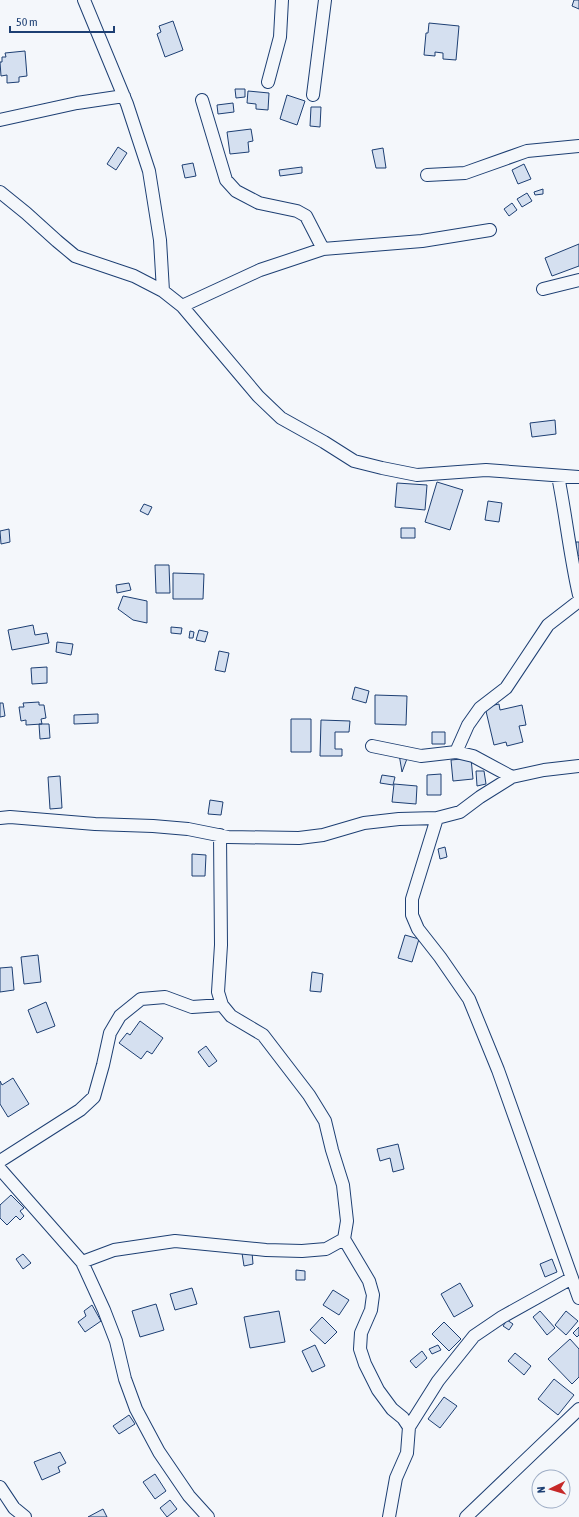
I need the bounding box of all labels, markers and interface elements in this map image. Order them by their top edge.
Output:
scale bar [10,8,114,34]
text: 50 m [16,15,38,29]
north arrow [531,1469,571,1509]
text: N [535,1486,547,1494]

